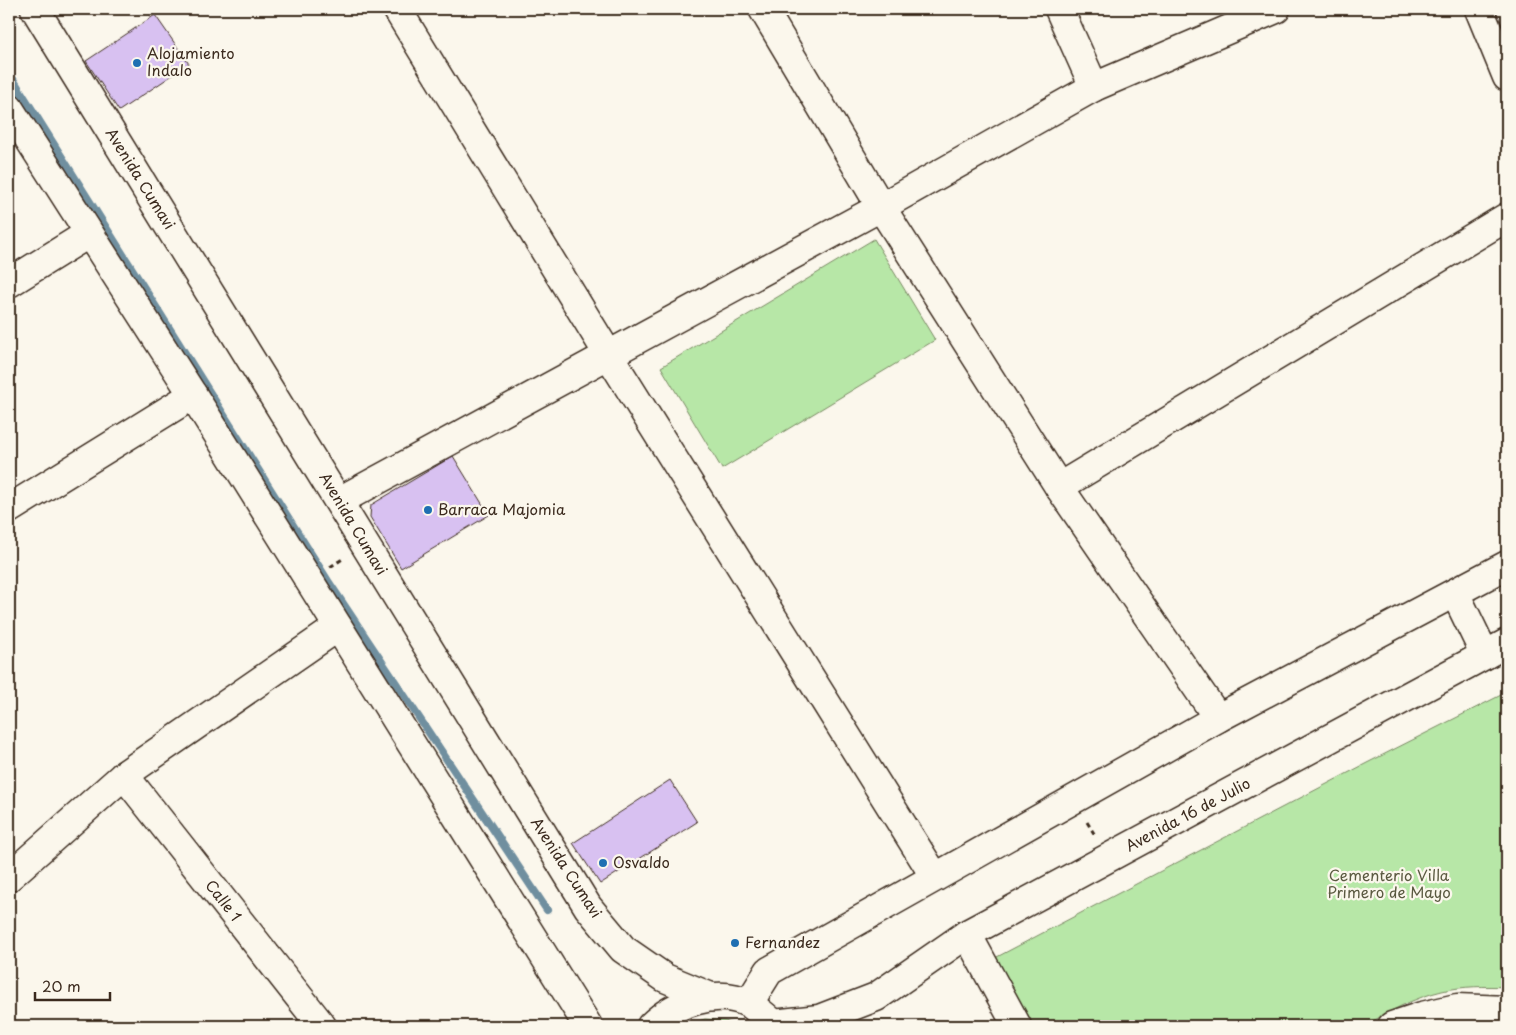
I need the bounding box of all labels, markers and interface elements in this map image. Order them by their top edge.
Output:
place label: Alojamiento Indalo [147,41,235,81]
marker: Alojamiento Indalo [131,57,143,69]
street label: Avenida Cumavi [101,123,182,234]
street label: Avenida Cumavi [315,468,394,579]
place label: Barraca Majomia [438,497,566,520]
marker: Barraca Majomia [422,504,434,516]
street label: Avenida 16 de Julio [1121,771,1254,856]
street label: Avenida Cumavi [526,812,609,922]
place label: Osvaldo [613,850,670,873]
marker: Osvaldo [597,857,609,869]
park label: Cementerio Villa Primero de Mayo [1327,863,1451,903]
street label: Calle 1 [200,874,248,926]
place label: Fernandez [745,930,820,953]
marker: Fernandez [729,937,741,949]
scale bar [35,970,110,1002]
text: 20 m [42,974,81,997]

